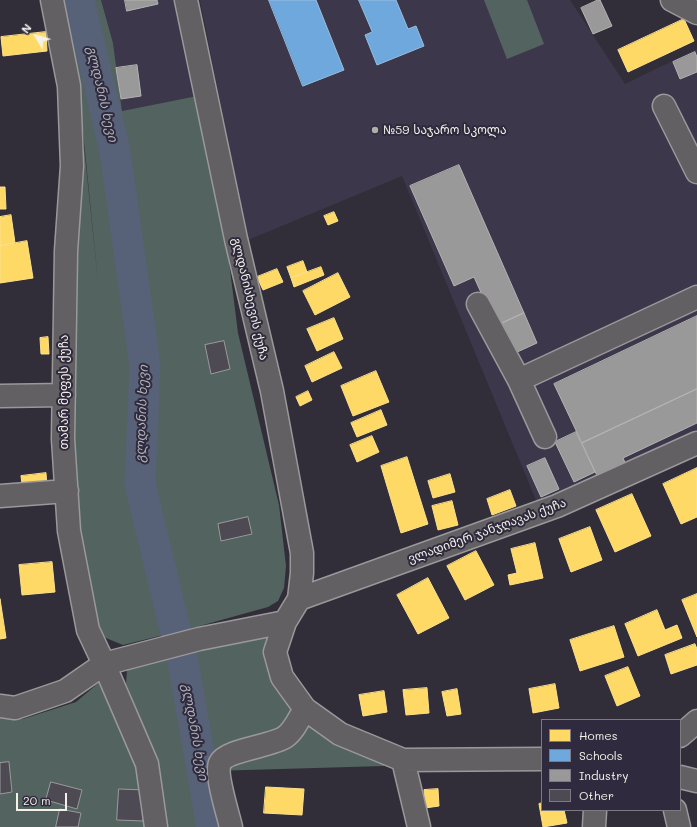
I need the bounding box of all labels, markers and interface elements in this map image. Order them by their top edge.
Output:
north arrow [16,16,56,56]
text: N [18,20,35,36]
water label: გლდანის ხევი [83,45,121,143]
place label: №59 საჯარო სკოლა [383,123,507,137]
marker: №59 საჯარო სკოლა [370,125,380,135]
street label: გლდანისხევის ქუჩა [229,236,271,362]
street label: თამარ მეფეს ქუჩა [57,335,71,449]
water label: გლდანის ხევი [132,365,152,463]
street label: ვლადიმერ ჯანჯღავას ქუჩა [406,496,568,566]
water label: გლდანის ხევი [179,683,211,781]
legend [541,719,681,811]
text: Homes [579,727,618,743]
text: Schools [579,747,623,763]
text: Industry [579,767,628,783]
scale bar [18,785,69,811]
text: Other [579,787,614,803]
text: 20 m [23,792,51,808]

